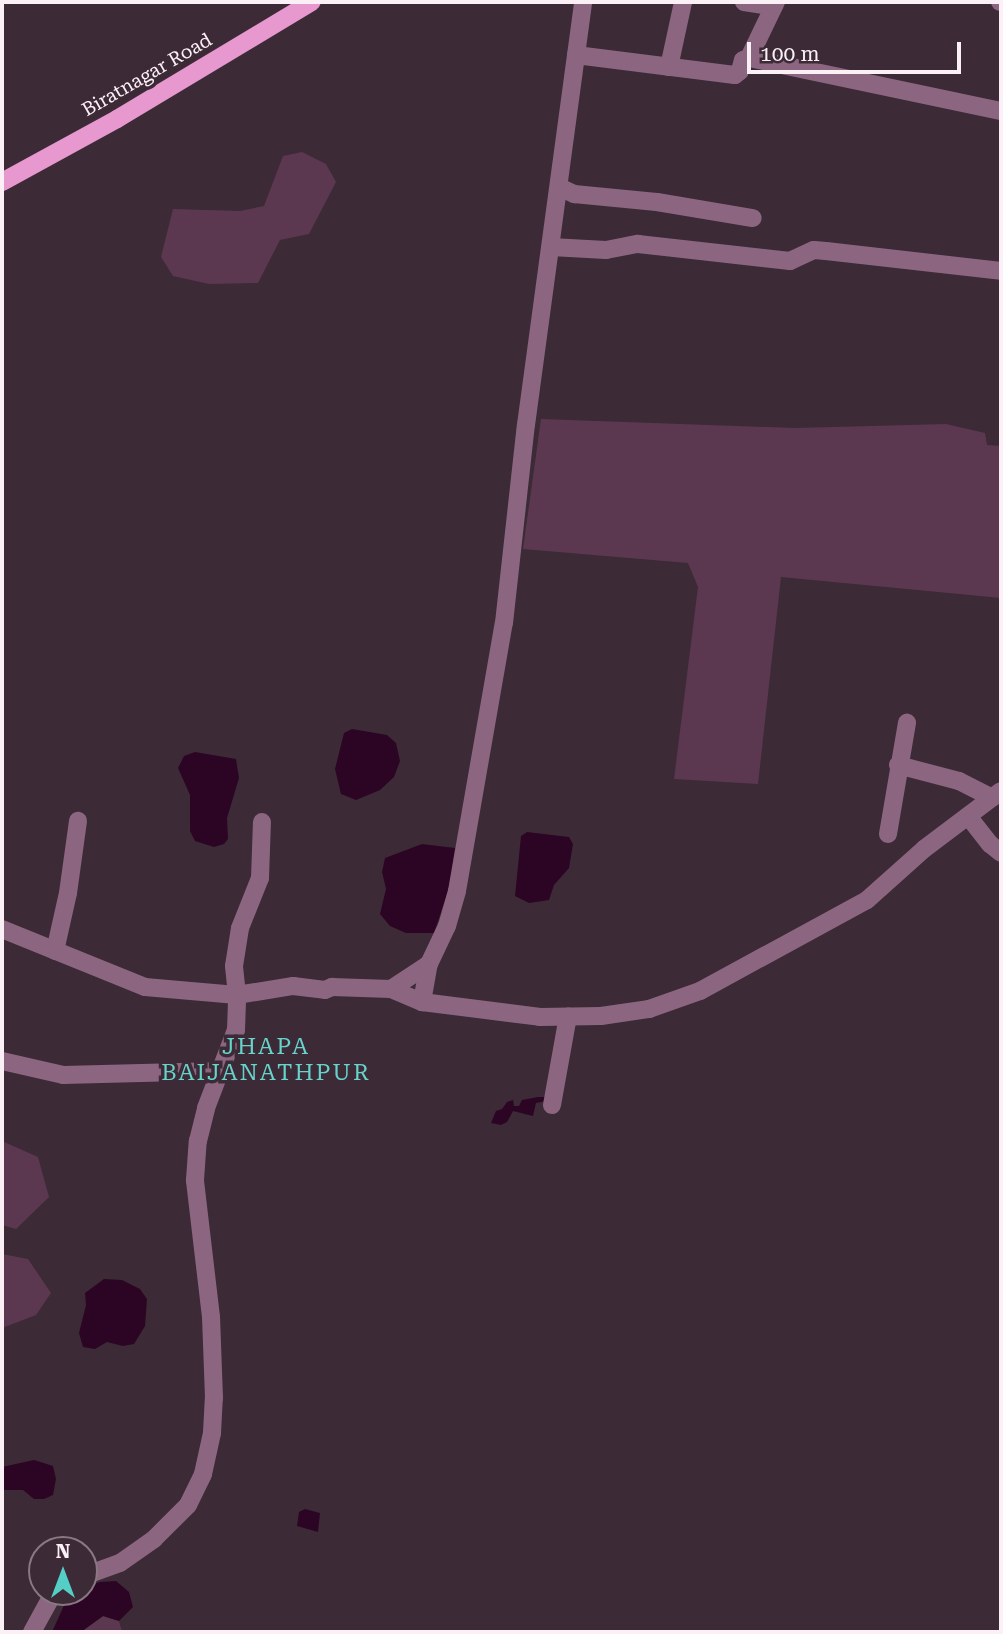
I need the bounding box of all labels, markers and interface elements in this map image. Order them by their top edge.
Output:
scale bar [751,28,964,72]
street label: Biratnagar Road [78,29,216,121]
text: 100 m [760,42,820,66]
district label: JHAPA BAIJANATHPUR [163,1033,369,1087]
north arrow [28,1536,98,1606]
text: N [56,1540,70,1563]

